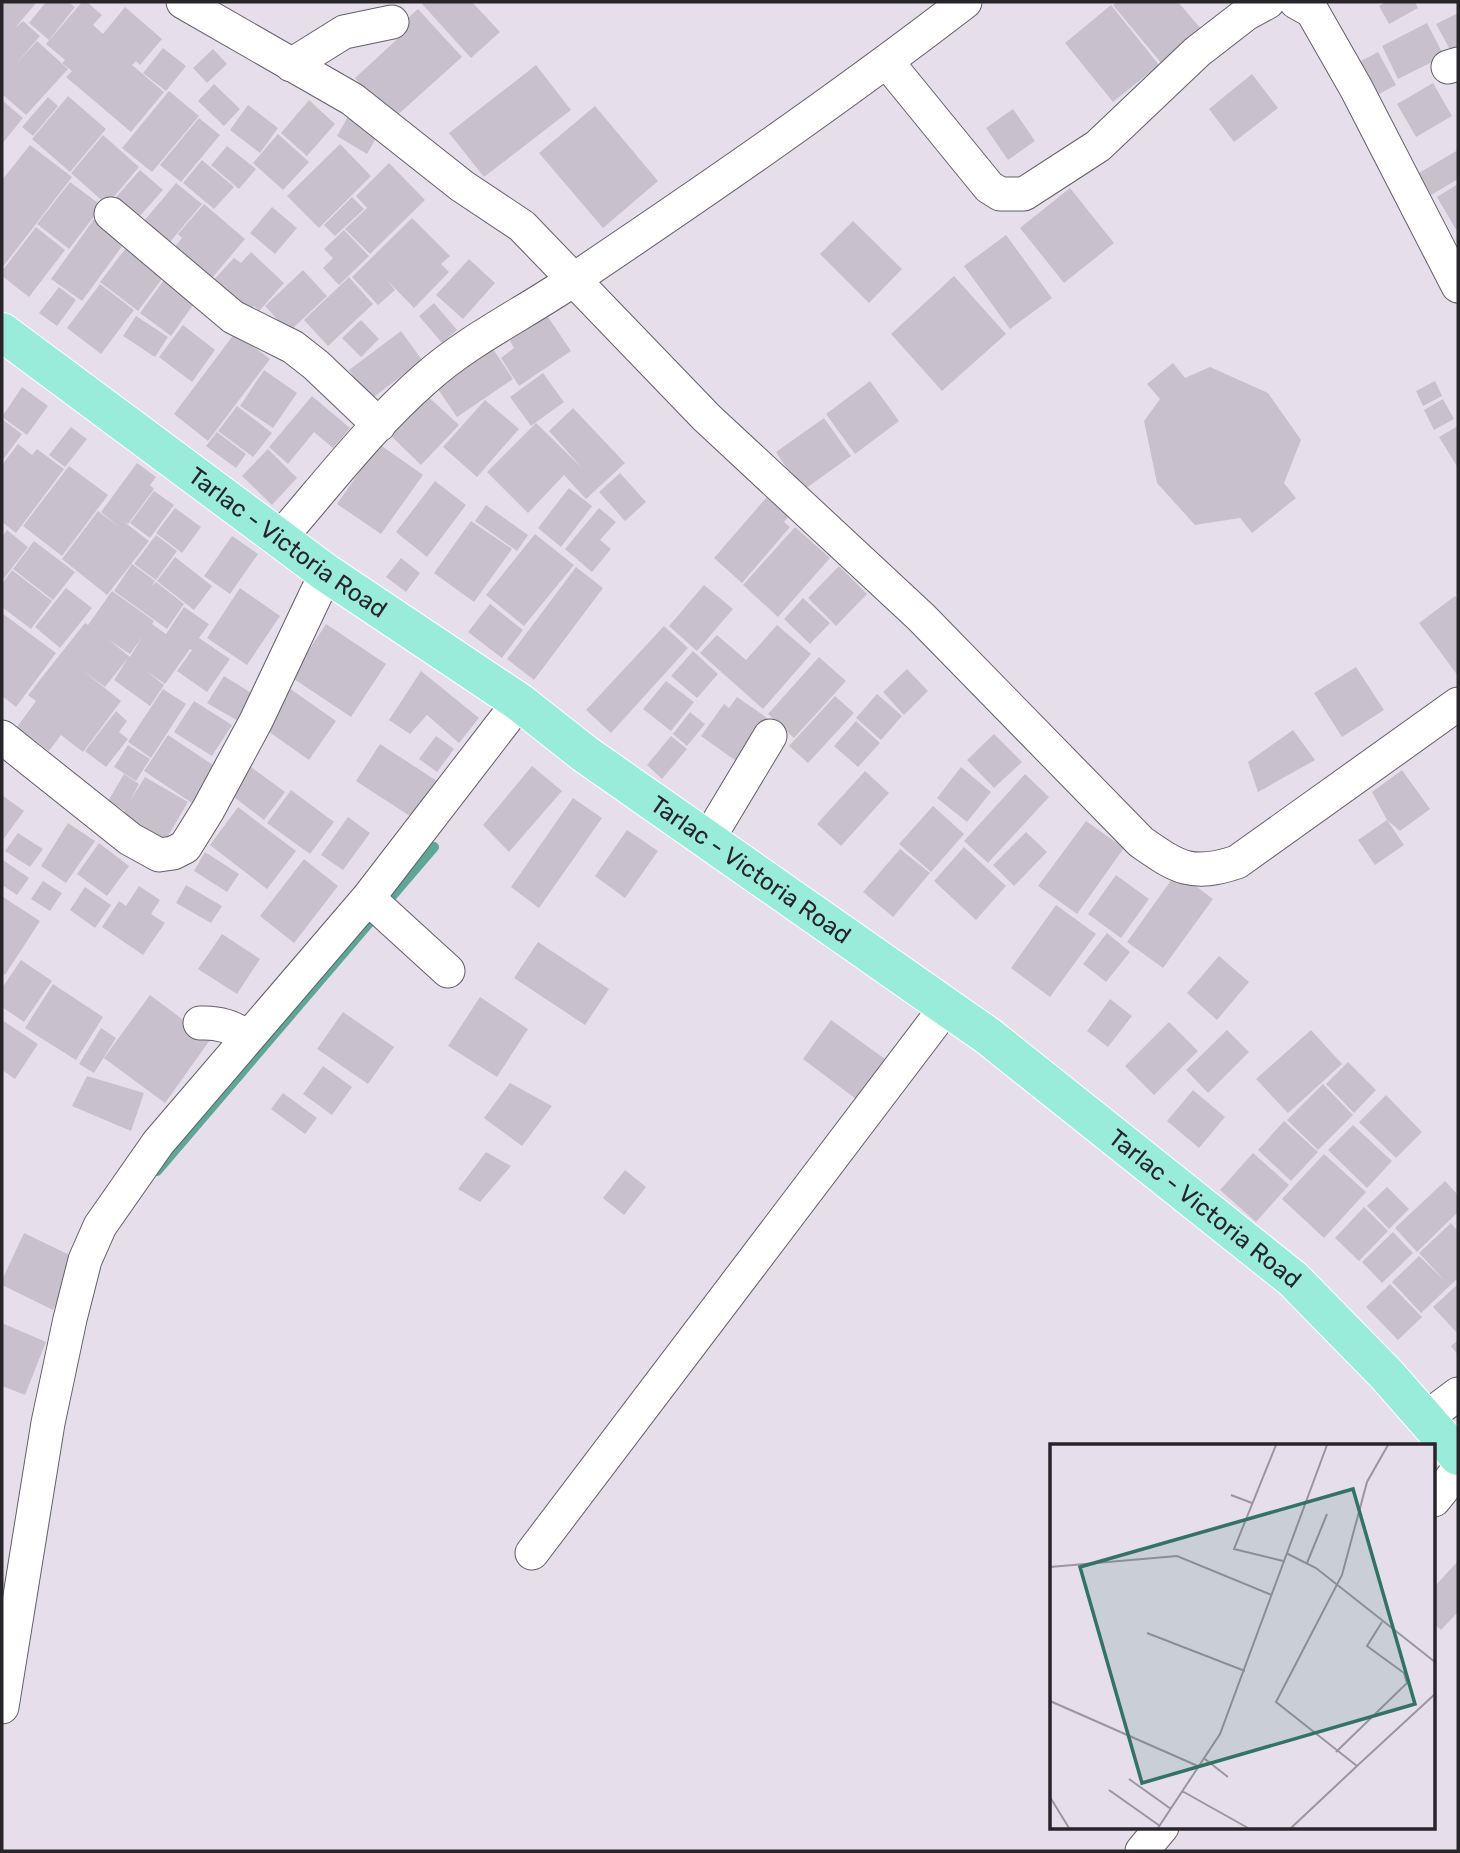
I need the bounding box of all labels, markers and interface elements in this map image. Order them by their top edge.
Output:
street label: Tarlac - Victoria Road [183,462,392,624]
street label: Tarlac - Victoria Road [645,790,856,950]
street label: Tarlac - Victoria Road [1103,1124,1307,1294]
inset map [1050,1444,1436,1828]

